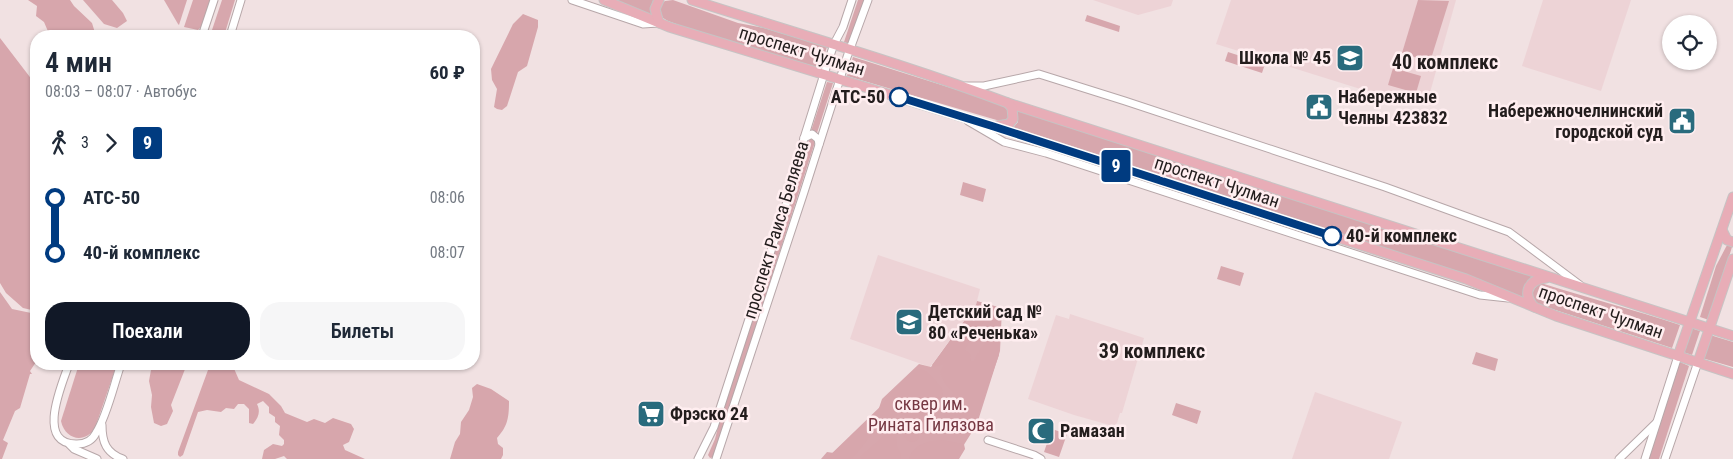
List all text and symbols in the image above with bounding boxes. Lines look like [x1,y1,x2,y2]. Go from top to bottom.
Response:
map controls [1662,15,1717,70]
button: locate [1662,15,1717,70]
street label: проспект Чулман [737,21,867,80]
school or university icon: Школа № 45 [1335,43,1365,73]
text: 4 мин [45,46,112,79]
place label: Школа № 45 [1239,47,1331,68]
district label: 40 комплекс [1392,50,1498,74]
text: 60 ₽ [430,61,465,84]
text: 08:03 – 08:07 · Автобус [45,82,197,101]
place label: АТС-50 [831,86,885,107]
place label: Набережные Челны 423832 [1338,86,1448,128]
marker: АТС-50 [889,87,909,107]
public building icon: Набережные Челны 423832 [1304,92,1334,122]
place label: Набережночелнинский городской суд [1488,100,1663,142]
public building icon: Набережночелнинский городской суд [1667,106,1697,136]
icon: walk [45,129,73,157]
icon: forward [97,129,125,157]
text: 9 [143,132,152,153]
text: 3 [81,133,89,152]
street label: проспект Раиса Беляева [739,139,813,321]
line badge: 9 [1100,150,1132,182]
street label: проспект Чулман [1152,151,1282,212]
text: 9 [1111,155,1121,176]
text: АТС-50 [83,186,140,209]
text: 08:06 [430,188,465,207]
place label: 40-й комплекс [1346,225,1457,246]
marker: 40-й комплекс [1322,226,1342,246]
text: 40-й комплекс [83,241,200,264]
text: 08:07 [430,243,465,262]
street label: проспект Чулман [1536,280,1666,343]
place label: Детский сад № 80 «Реченька» [928,301,1042,343]
button: Поехали [45,302,250,360]
button: Билеты [260,302,465,360]
school or university icon: Детский сад № 80 «Реченька» [894,307,924,337]
district label: 39 комплекс [1099,339,1205,363]
park label: сквер им. Рината Гилязова [868,393,994,435]
supermarket icon: Фрэско 24 [636,399,666,429]
place label: Фрэско 24 [670,403,748,424]
mosque icon: Рамазан [1026,416,1056,446]
place label: Рамазан [1060,420,1125,441]

